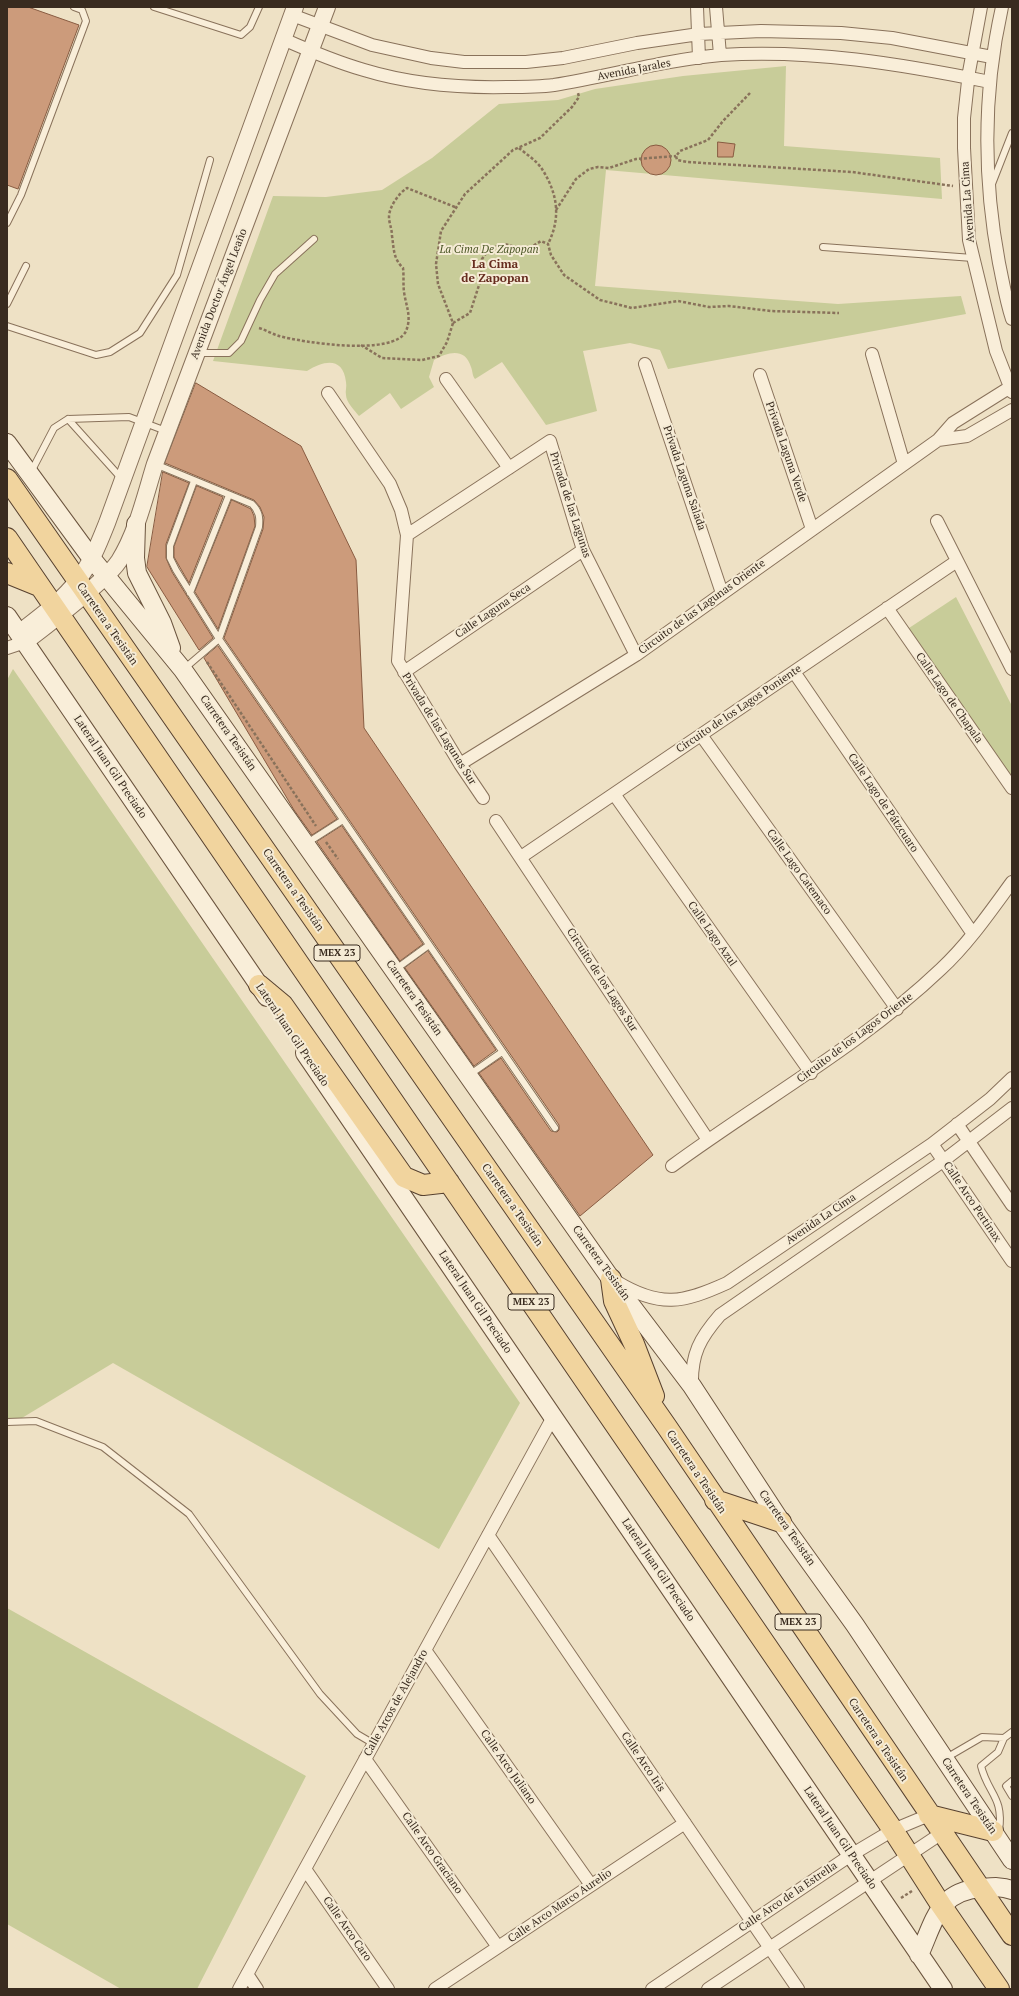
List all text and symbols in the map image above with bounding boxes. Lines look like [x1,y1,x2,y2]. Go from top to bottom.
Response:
street label: Avenida Jarales [596,56,672,84]
street label: Avenida La Cima [959,161,977,243]
street label: Avenida Doctor Ángel Leaño [188,227,250,361]
park label: La Cima De Zapopan [439,243,539,257]
district label: La Cima de Zapopan [461,258,529,286]
street label: Privada Laguna Verde [763,400,809,504]
street label: Privada Laguna Salada [660,424,708,532]
street label: Privada de las Lagunas [547,450,593,560]
street label: Circuito de las Lagunas Oriente [636,557,768,657]
street label: Carretera a Tesistán [74,580,140,668]
street label: Calle Laguna Seca [453,581,533,641]
street label: Calle Lago de Chapala [913,650,985,746]
street label: Circuito de los Lagos Poniente [674,662,804,756]
street label: Privada de las Lagunas Sur [399,670,479,788]
street label: Carretera Tesistán [197,693,259,773]
street label: Lateral Juan Gil Preciado [71,713,149,821]
street label: Calle Lago de Pátzcuaro [845,751,921,855]
street label: Calle Lago Catemaco [764,827,834,917]
street label: Carretera a Tesistán [260,846,326,934]
street label: Calle Lago Azul [685,899,739,969]
street label: Circuito de los Lagos Sur [564,926,640,1034]
road number: MEX 23 [314,945,360,961]
street label: Carretera Tesistán [383,958,445,1038]
street label: Lateral Juan Gil Preciado [253,981,331,1089]
street label: Circuito de los Lagos Oriente [794,990,916,1086]
street label: Calle Arco Pertinax [940,1159,1004,1245]
street label: Carretera a Tesistán [479,1161,545,1249]
street label: Avenida La Cima [784,1191,858,1247]
street label: Carretera Tesistán [569,1223,633,1303]
street label: Lateral Juan Gil Preciado [436,1248,514,1356]
road number: MEX 23 [508,1294,554,1310]
street label: Carretera a Tesistán [663,1428,729,1516]
street label: Carretera Tesistán [756,1488,818,1568]
street label: Lateral Juan Gil Preciado [619,1516,697,1624]
road number: MEX 23 [775,1614,821,1630]
street label: Calle Arcos de Alejandro [361,1647,431,1759]
street label: Carretera a Tesistán [845,1696,911,1784]
street label: Calle Arco Juliano [477,1727,539,1807]
street label: Calle Arco Iris [618,1730,668,1794]
street label: Carretera Tesistán [939,1755,999,1837]
street label: Lateral Juan Gil Preciado [801,1784,879,1892]
street label: Calle Arco Graciano [399,1810,465,1896]
street label: Calle Arco de la Estrella [736,1859,840,1935]
street label: Calle Arco Marco Aurelio [506,1866,614,1946]
street label: Calle Arco Caro [320,1894,374,1964]

